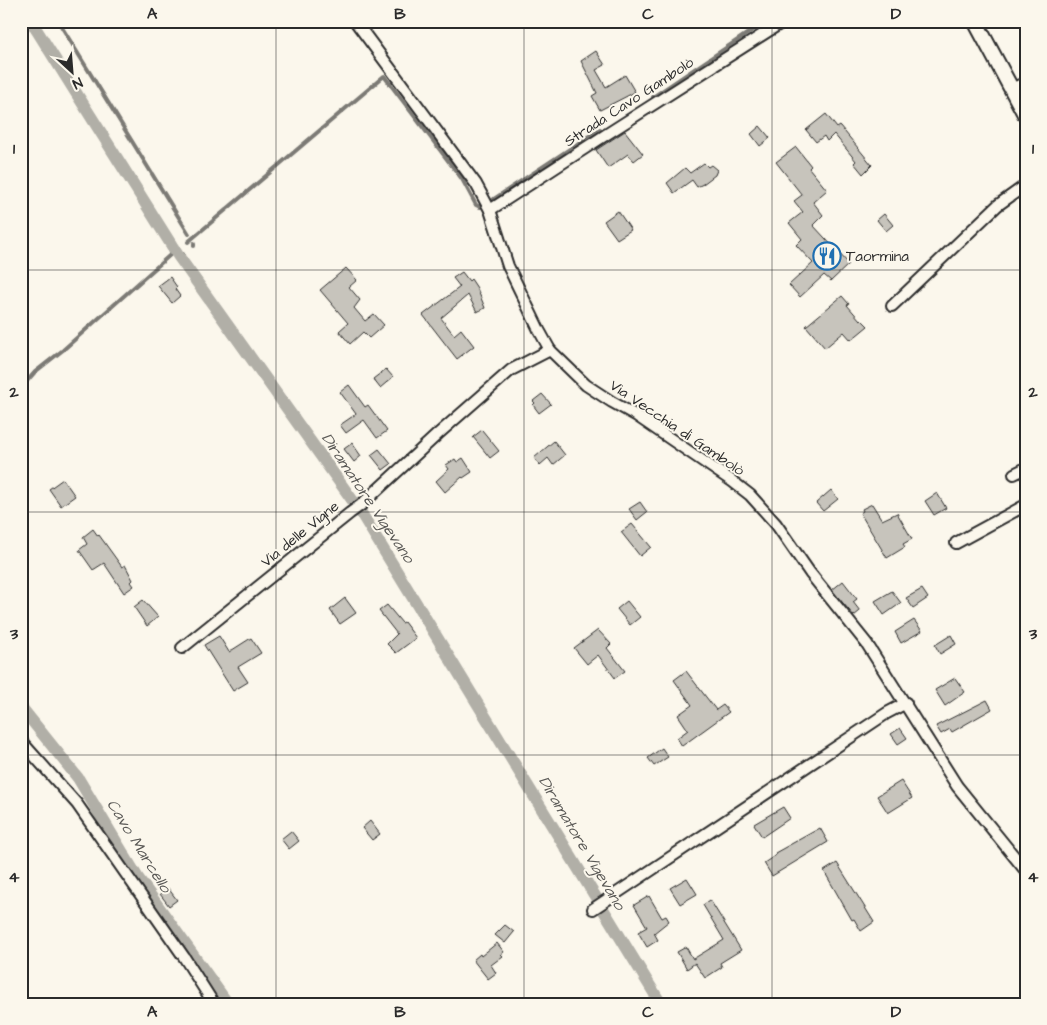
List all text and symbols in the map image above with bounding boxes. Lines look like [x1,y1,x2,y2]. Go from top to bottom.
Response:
text: A [147,3,158,25]
text: B [394,3,406,25]
text: C [642,3,654,25]
text: D [891,3,902,25]
north arrow [48,48,98,98]
street label: Strada Cavo Gambolò [560,52,698,152]
text: N [69,72,86,94]
text: 1 [13,138,16,160]
text: 1 [1032,138,1035,160]
restaurant icon: Taormina [812,241,842,271]
place label: Taormina [846,246,909,267]
street label: Via Vecchia di Gambolò [605,375,749,481]
text: 2 [8,381,19,403]
text: 2 [1027,381,1038,403]
water label: Diramatore Vigevano [315,429,420,569]
street label: Via delle Vigne [256,496,344,573]
text: 3 [9,623,19,645]
text: 3 [1028,623,1038,645]
water label: Diramatore Vigevano [532,772,631,915]
water label: Cavo Marcello [102,795,177,898]
text: 4 [9,866,20,888]
text: 4 [1028,866,1039,888]
text: A [147,1001,158,1023]
text: B [394,1001,406,1023]
text: C [642,1001,654,1023]
text: D [891,1001,902,1023]

